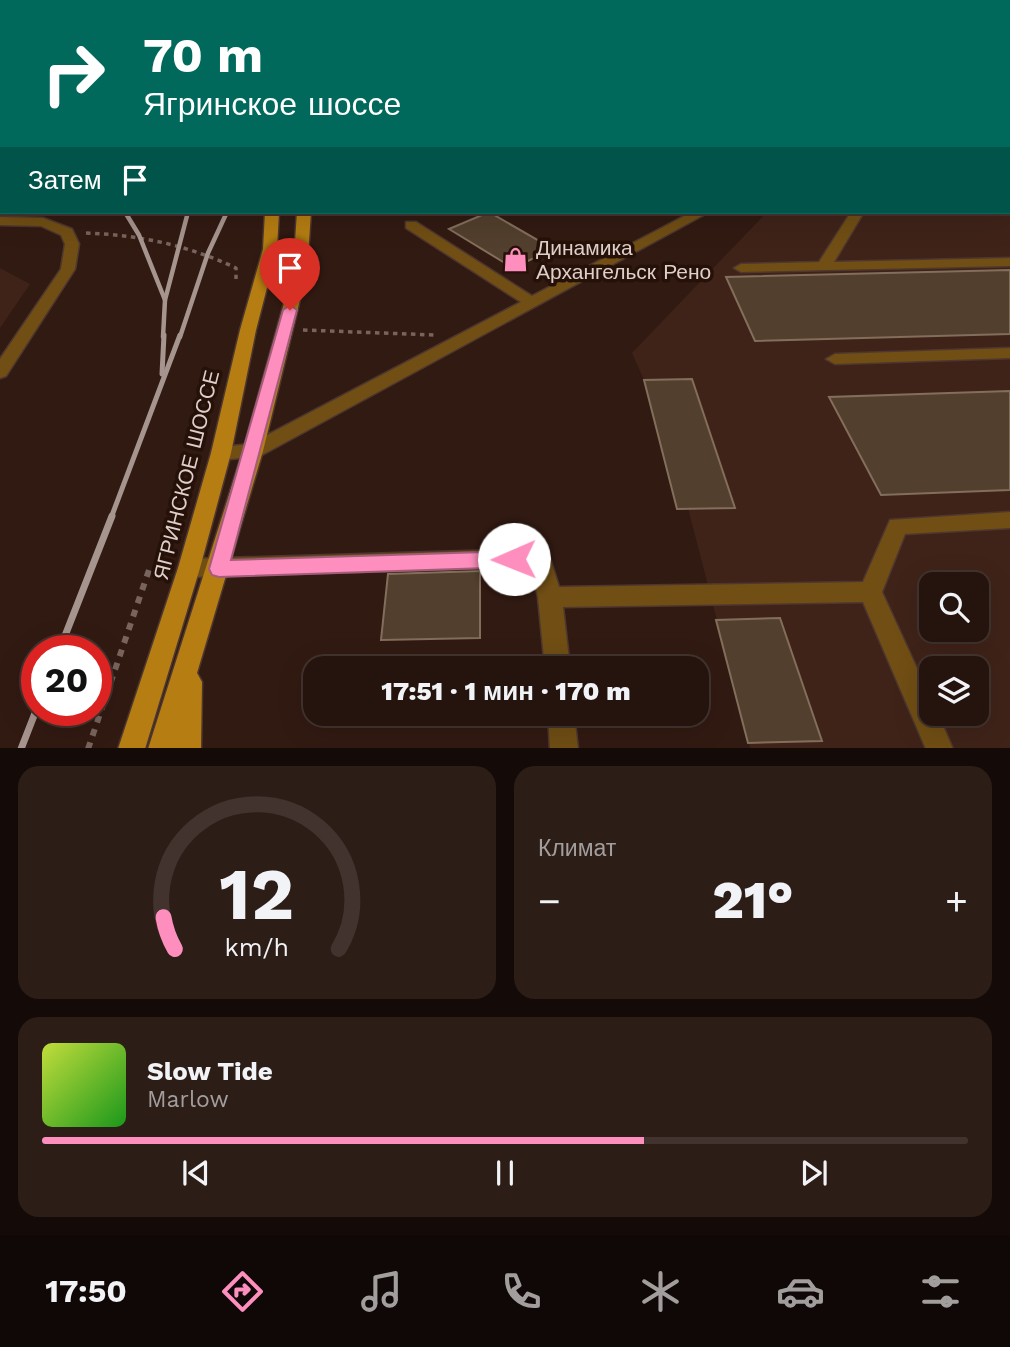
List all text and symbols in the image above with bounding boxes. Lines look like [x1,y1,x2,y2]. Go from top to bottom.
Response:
text: 70 m [143,26,263,84]
icon: right [28,28,119,119]
text: Ягринское шоссе [143,85,401,123]
icon: arrive [116,161,154,199]
text: Затем [28,165,102,195]
place label: Динамика Архангельск Рено [536,235,711,284]
pin [260,238,320,310]
shop icon: Динамика Архангельск Рено [502,245,530,273]
icon: arrive [271,249,309,287]
street label: ЯГРИНСКОЕ ШОССЕ [148,367,224,583]
position arrow [477,522,551,596]
map controls [919,572,989,726]
button: search [919,572,989,642]
speed limit sign: 20 [21,635,112,726]
button: layers [919,656,989,726]
text: 17:51 · 1 мин · 170 m [381,676,631,706]
text: Климат [538,835,616,862]
text: 12 [220,851,294,937]
text: 21° [713,870,793,931]
text: − [538,879,561,923]
text: + [945,879,968,923]
text: km/h [225,932,289,961]
text: Slow Tide [147,1056,273,1086]
text: Marlow [147,1086,229,1113]
icon: previous [177,1154,215,1192]
icon: pause [486,1154,524,1192]
icon: next [795,1154,833,1192]
icon: directions [218,1267,267,1316]
icon: music [357,1267,406,1316]
icon: phone [497,1267,546,1316]
icon: climate [636,1267,685,1316]
icon: car [776,1267,825,1316]
icon: filters [916,1267,965,1316]
text: 17:50 [45,1272,127,1310]

